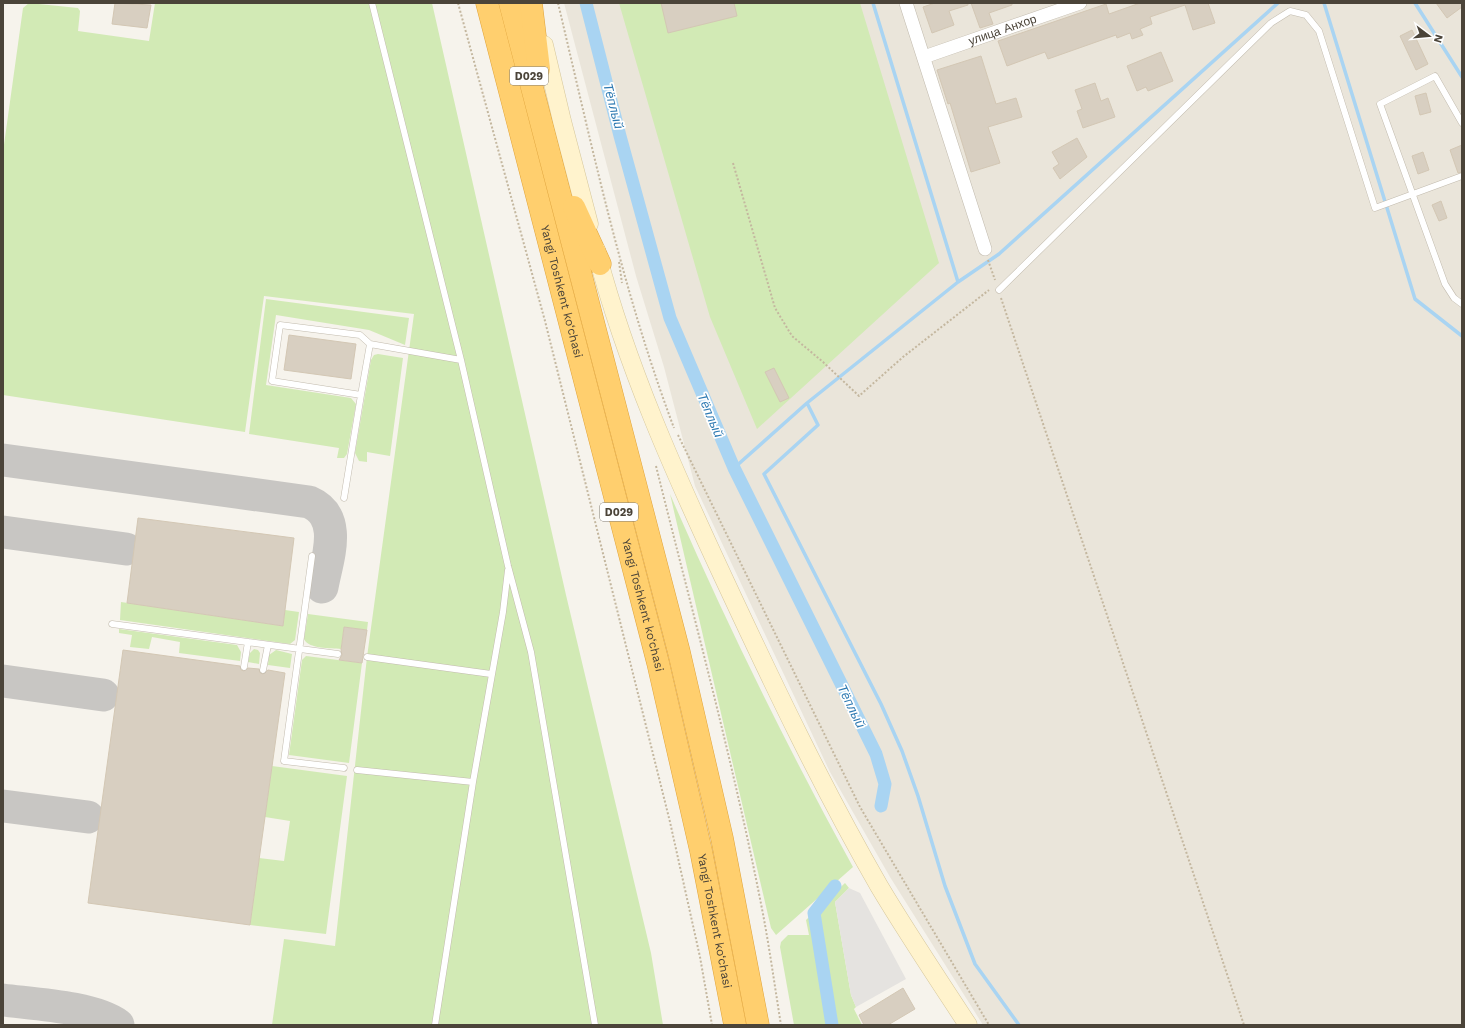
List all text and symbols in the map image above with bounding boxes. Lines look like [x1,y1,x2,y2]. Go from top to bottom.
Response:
street label: улица Анхор [967,12,1039,48]
north arrow [1409,16,1449,56]
text: N [1431,33,1446,44]
road number: D029 [510,67,548,85]
water label: Тёплый [600,82,627,131]
street label: Yangi Toshkent ko‘chasi [538,223,586,359]
water label: Тёплый [695,391,727,440]
road number: D029 [600,503,638,521]
street label: Yangi Toshkent ko‘chasi [619,537,667,673]
water label: Тёплый [835,682,868,730]
street label: Yangi Toshkent ko‘chasi [695,853,735,990]

